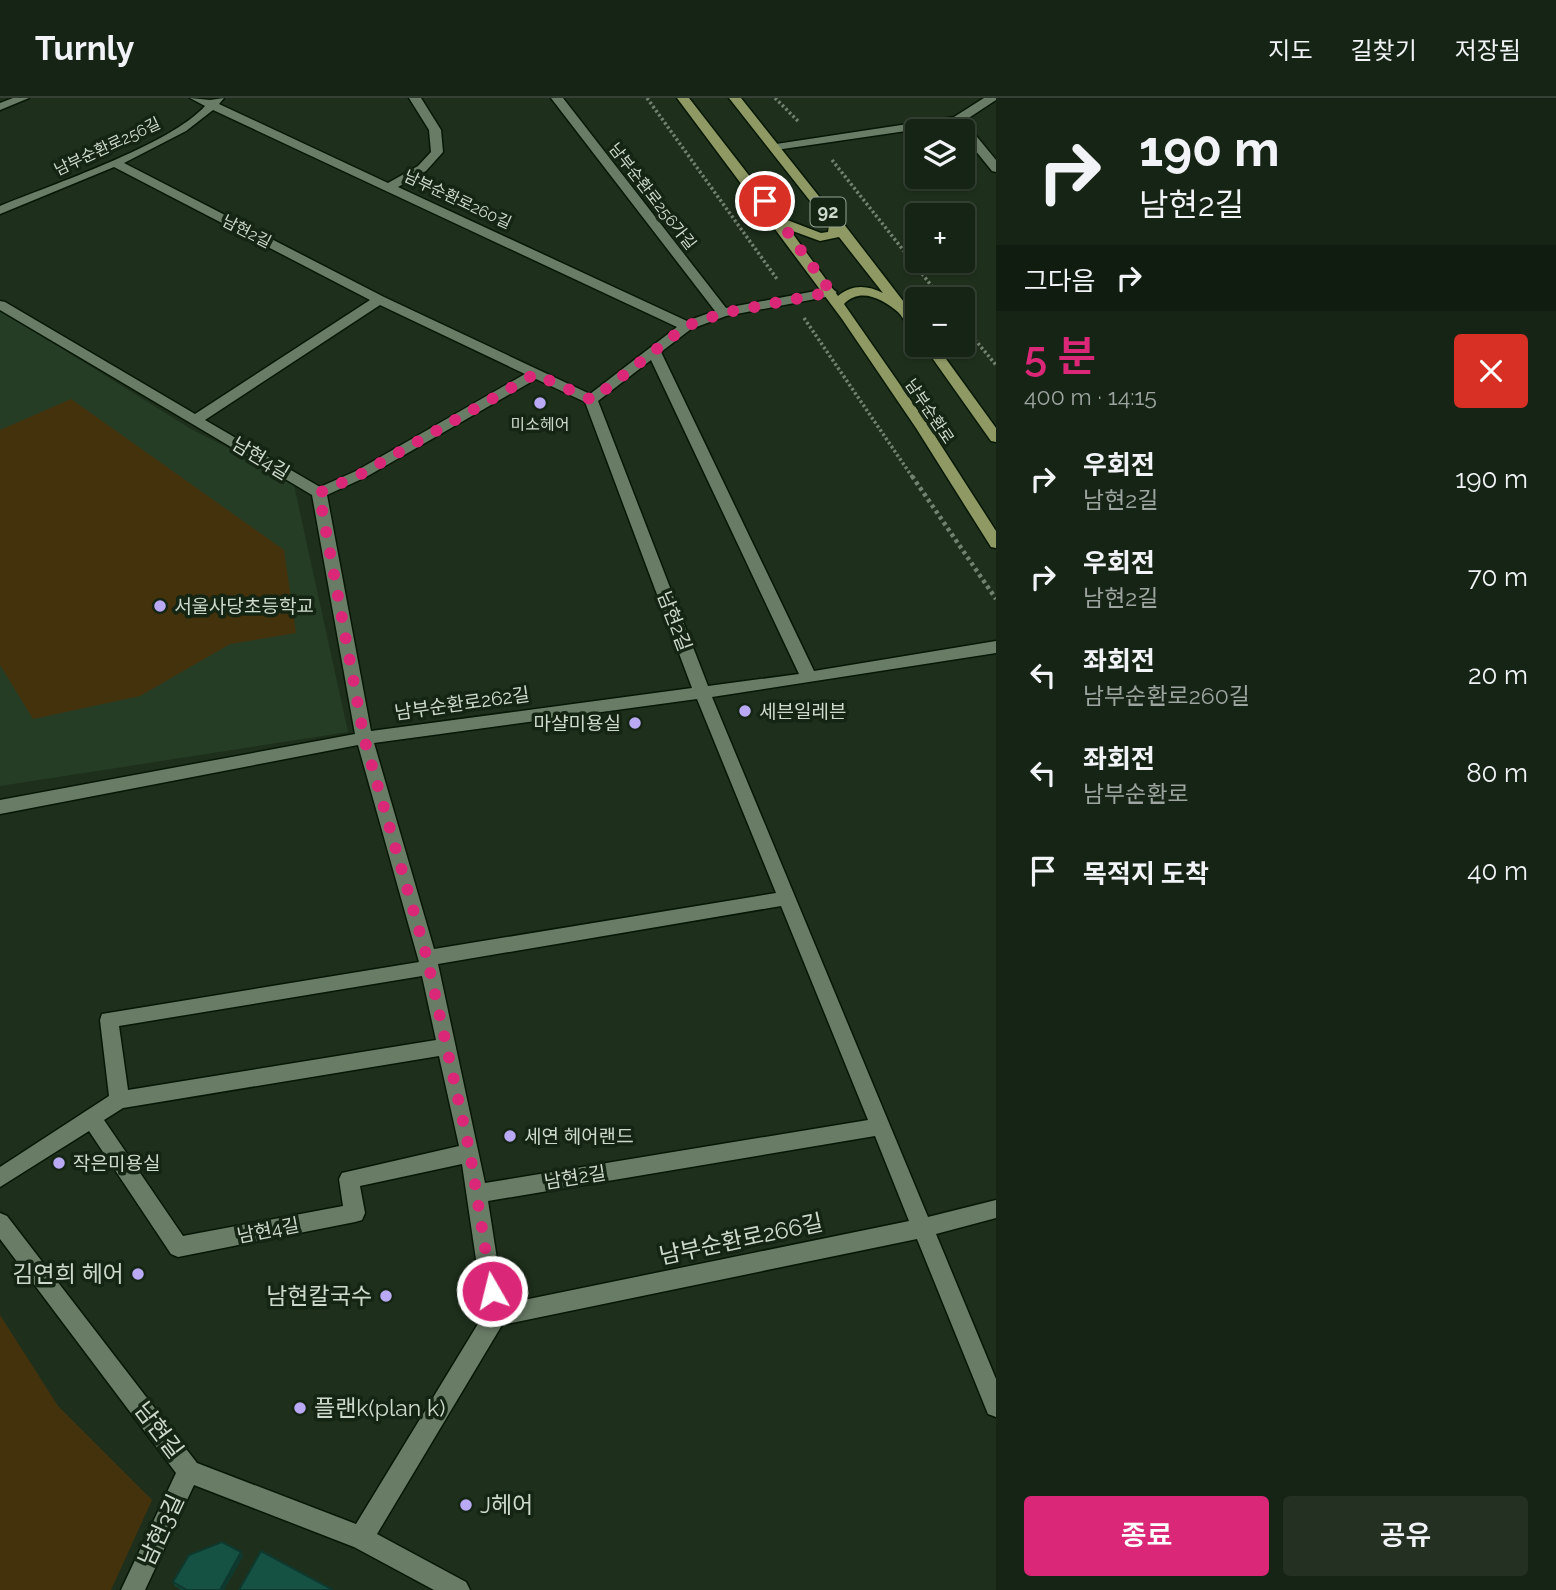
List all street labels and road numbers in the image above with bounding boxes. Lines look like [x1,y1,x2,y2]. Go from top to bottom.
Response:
street label: 남부순환로256길 [51,114,163,179]
street label: 남부순환로256가길 [605,139,700,253]
street label: 남부순환로260길 [401,166,514,233]
road number: 92 [810,198,846,226]
street label: 남현2길 [219,211,274,252]
street label: 남부순환로 [901,375,958,447]
street label: 남현4길 [228,432,294,484]
street label: 남현2길 [654,588,696,654]
street label: 남부순환로262길 [393,683,531,723]
street label: 남현2길 [542,1161,608,1193]
street label: 남부순환로266길 [657,1208,825,1269]
street label: 남현4길 [235,1213,301,1247]
street label: 남현길 [130,1396,189,1463]
street label: 남현3길 [132,1490,189,1570]

